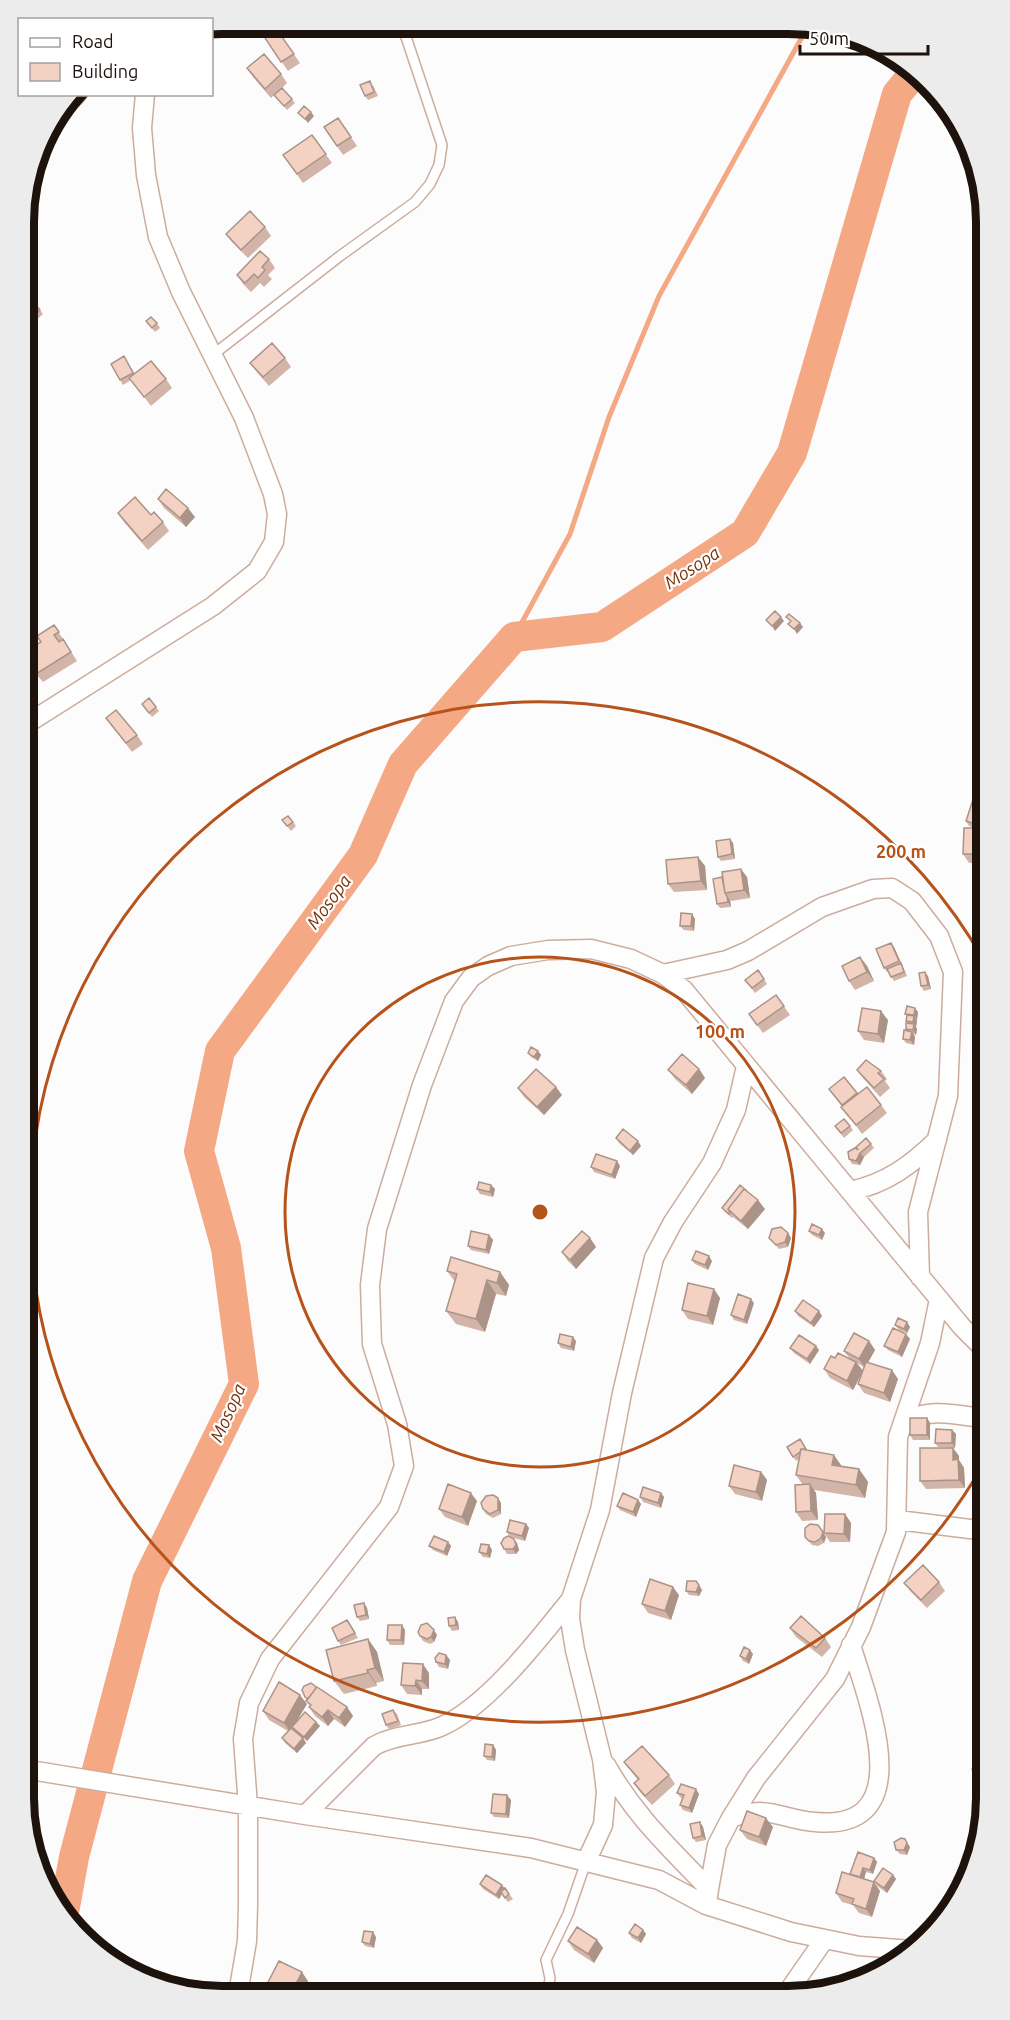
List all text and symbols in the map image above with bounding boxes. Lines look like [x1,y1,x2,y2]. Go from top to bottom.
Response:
legend [18,18,213,96]
scale bar [800,18,928,56]
text: 50 m [809,28,849,48]
text: Road [72,31,114,51]
text: Building [72,61,138,81]
water label: Mosopa [660,542,723,592]
text: 200 m [876,841,926,861]
water label: Mosopa [302,870,355,932]
text: 100 m [695,1021,745,1041]
centre of rings [530,1202,550,1222]
water label: Mosopa [205,1380,249,1445]

